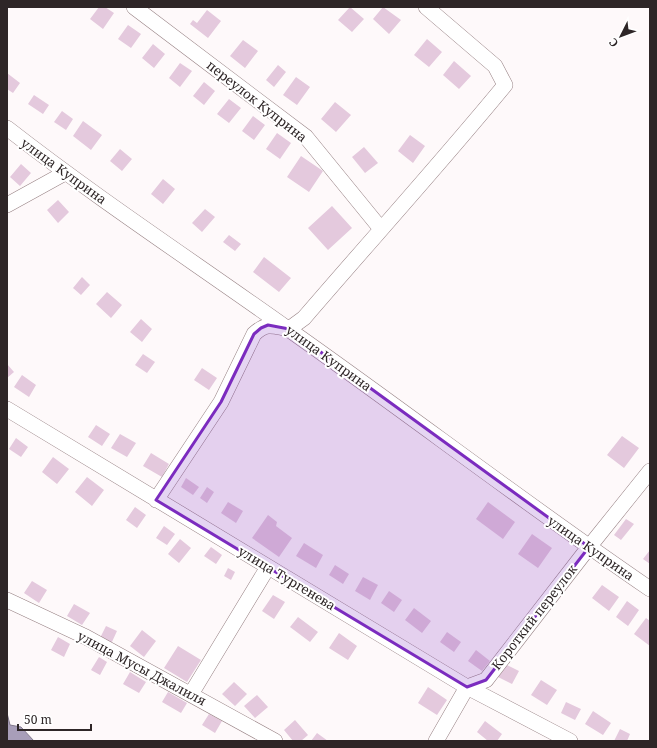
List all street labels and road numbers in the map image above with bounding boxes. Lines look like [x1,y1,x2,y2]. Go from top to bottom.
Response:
street label: переулок Куприна [203,56,311,146]
street label: улица Куприна [18,134,110,208]
street label: улица Куприна [283,321,375,395]
street label: улица Куприна [544,511,638,585]
street label: улица Тургенева [235,542,339,614]
street label: Короткий переулок [487,560,581,673]
street label: улица Мусы Джалиля [74,626,210,710]

